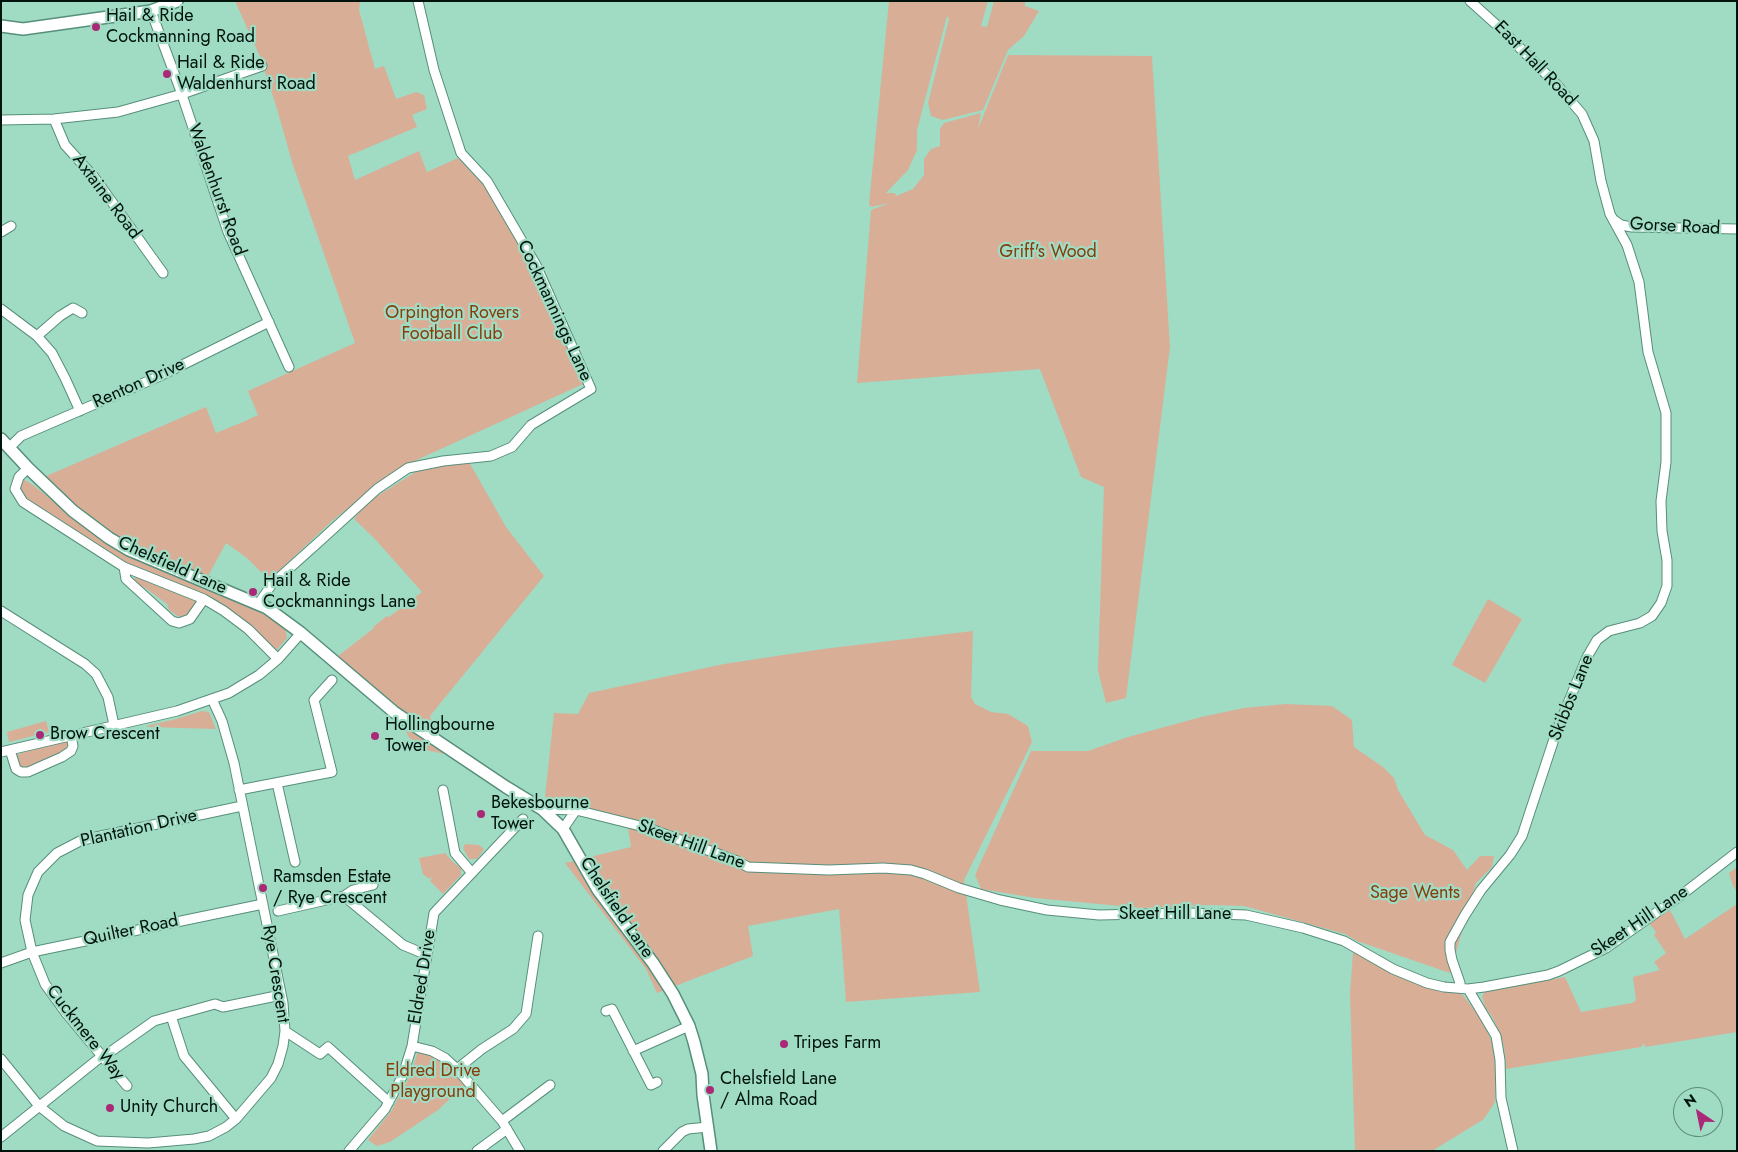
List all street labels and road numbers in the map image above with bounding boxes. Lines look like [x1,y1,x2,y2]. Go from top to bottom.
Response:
street label: East Hall Road [1489,17,1581,111]
street label: Waldenhurst Road [182,121,250,259]
street label: Axtaine Road [67,150,145,244]
street label: Gorse Road [1629,214,1721,240]
street label: Cockmannings Lane [512,237,596,385]
street label: Renton Drive [90,354,188,414]
street label: Chelsfield Lane [114,532,230,600]
street label: Skibbs Lane [1545,652,1599,744]
street label: Plantation Drive [79,805,199,853]
street label: Skeet Hill Lane [634,816,748,874]
street label: Chelsfield Lane [574,854,658,962]
street label: Skeet Hill Lane [1587,882,1693,962]
street label: Skeet Hill Lane [1119,904,1231,926]
street label: Quilter Road [82,910,180,952]
street label: Rye Crescent [257,924,293,1024]
street label: Eldred Drive [405,928,441,1026]
street label: Cuckmere Way [41,981,129,1085]

